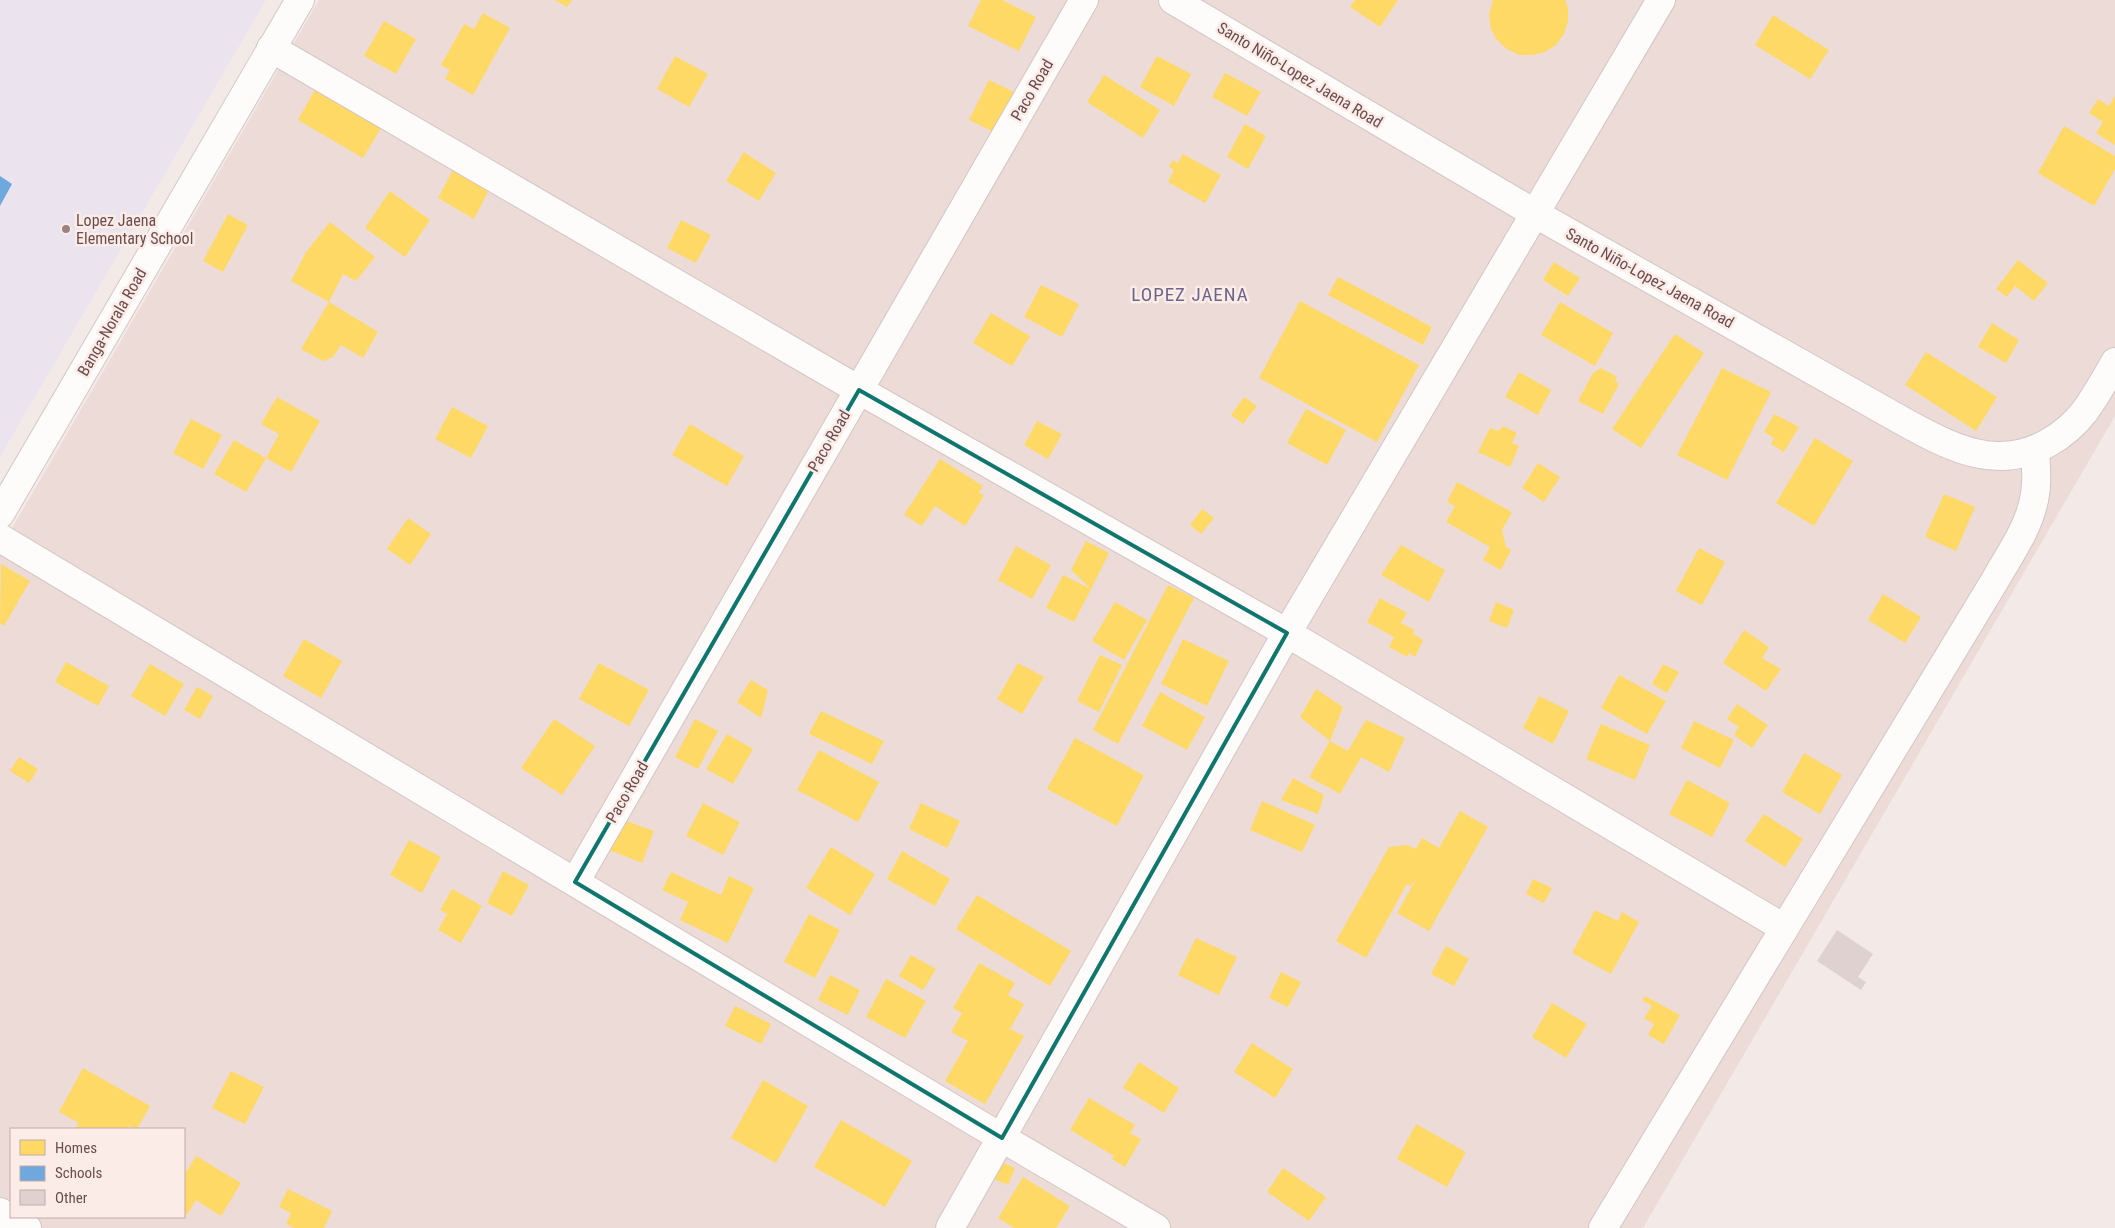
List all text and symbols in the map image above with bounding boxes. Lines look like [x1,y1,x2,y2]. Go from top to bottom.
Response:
street label: Santo Niño-Lopez Jaena Road [1214,18,1386,132]
street label: Paco Road [1007,56,1057,124]
place label: Lopez Jaena Elementary School [76,211,193,248]
marker: Lopez Jaena Elementary School [60,223,72,235]
street label: Santo Niño-Lopez Jaena Road [1563,224,1737,332]
street label: Banga-Norala Road [74,265,150,379]
district label: LOPEZ JAENA [1131,283,1249,306]
street label: Paco Road [804,407,854,475]
street label: Paco Road [602,758,652,826]
legend [10,1128,185,1218]
text: Homes [55,1139,97,1157]
text: Schools [55,1164,102,1182]
text: Other [55,1189,88,1207]

